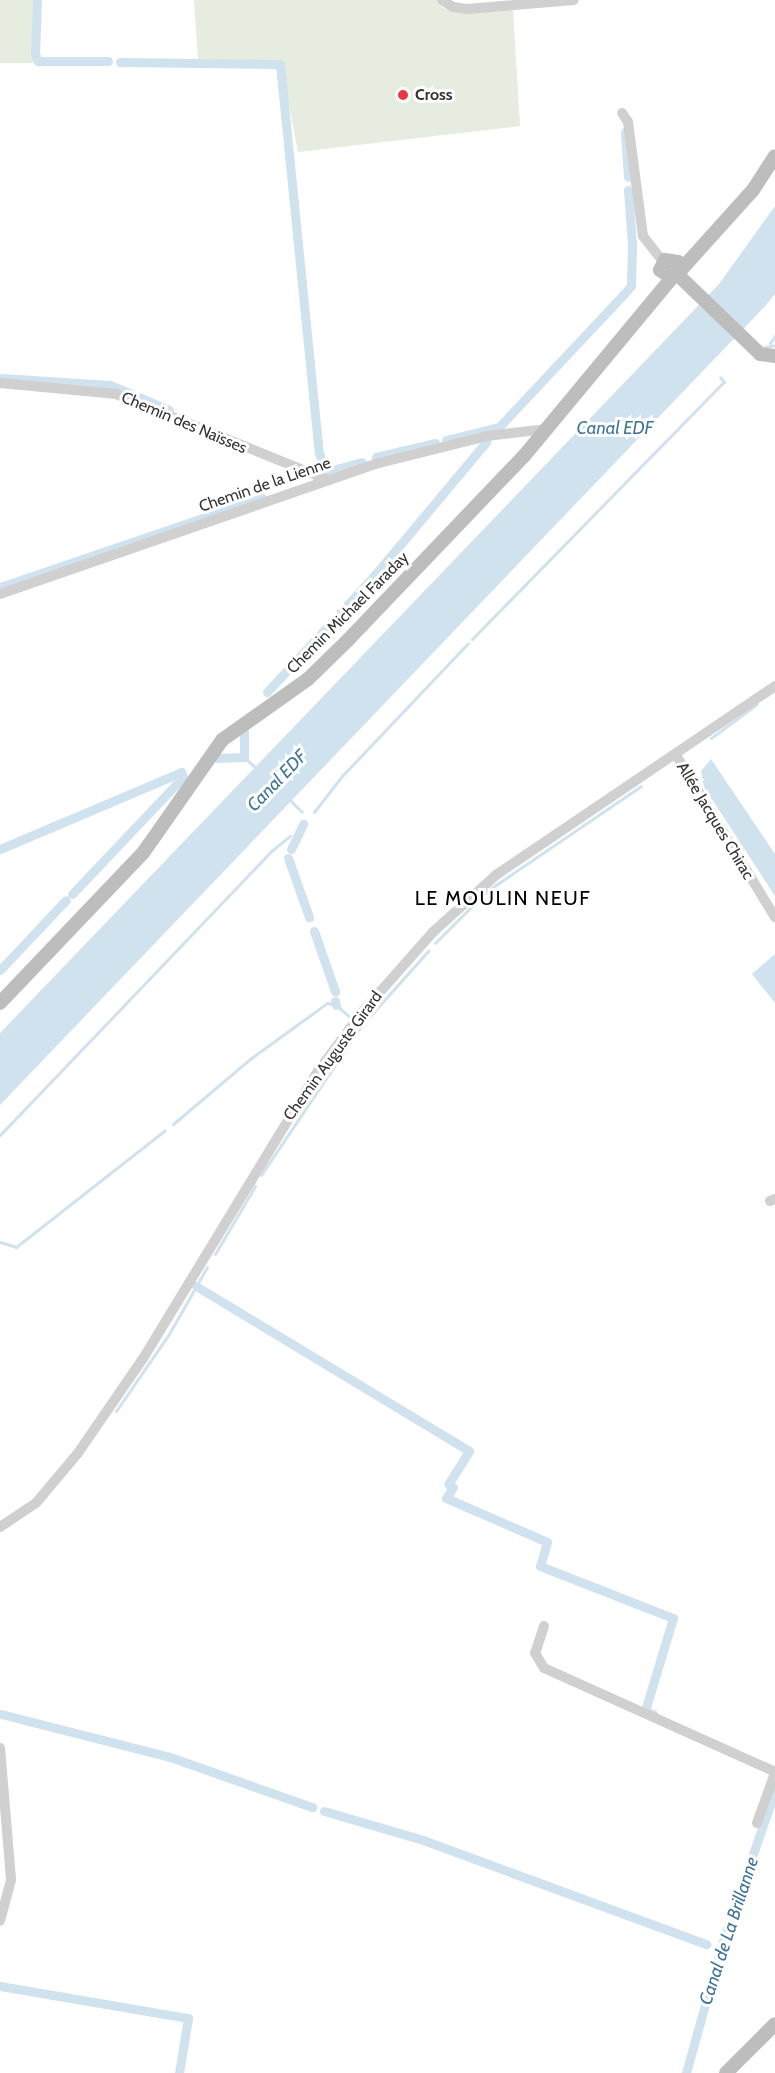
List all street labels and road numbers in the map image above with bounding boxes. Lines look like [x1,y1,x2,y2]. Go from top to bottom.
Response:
street label: Chemin des Naïsses [118,388,250,458]
street label: Chemin de la Lienne [197,453,333,517]
street label: Chemin Michael Faraday [283,548,413,678]
street label: Allée Jacques Chirac [672,759,758,883]
street label: Chemin Auguste Girard [280,988,386,1124]

